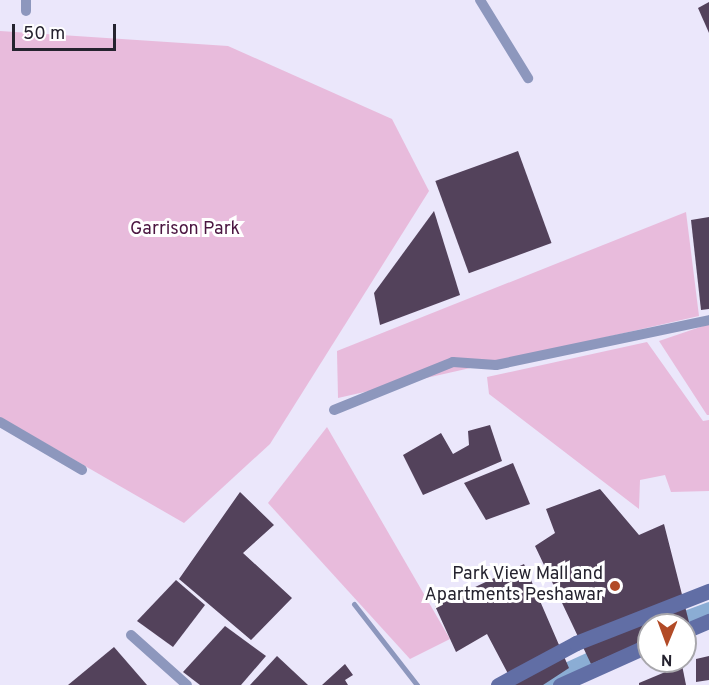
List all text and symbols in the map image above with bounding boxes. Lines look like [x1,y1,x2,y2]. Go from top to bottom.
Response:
scale bar [15,12,118,50]
text: 50 m [23,23,65,46]
park label: Garrison Park [130,219,240,241]
place label: Park View Mall and Apartments Peshawar [424,565,603,608]
marker: Park View Mall and Apartments Peshawar [608,579,622,593]
north arrow [637,613,697,673]
text: N [661,649,673,669]

